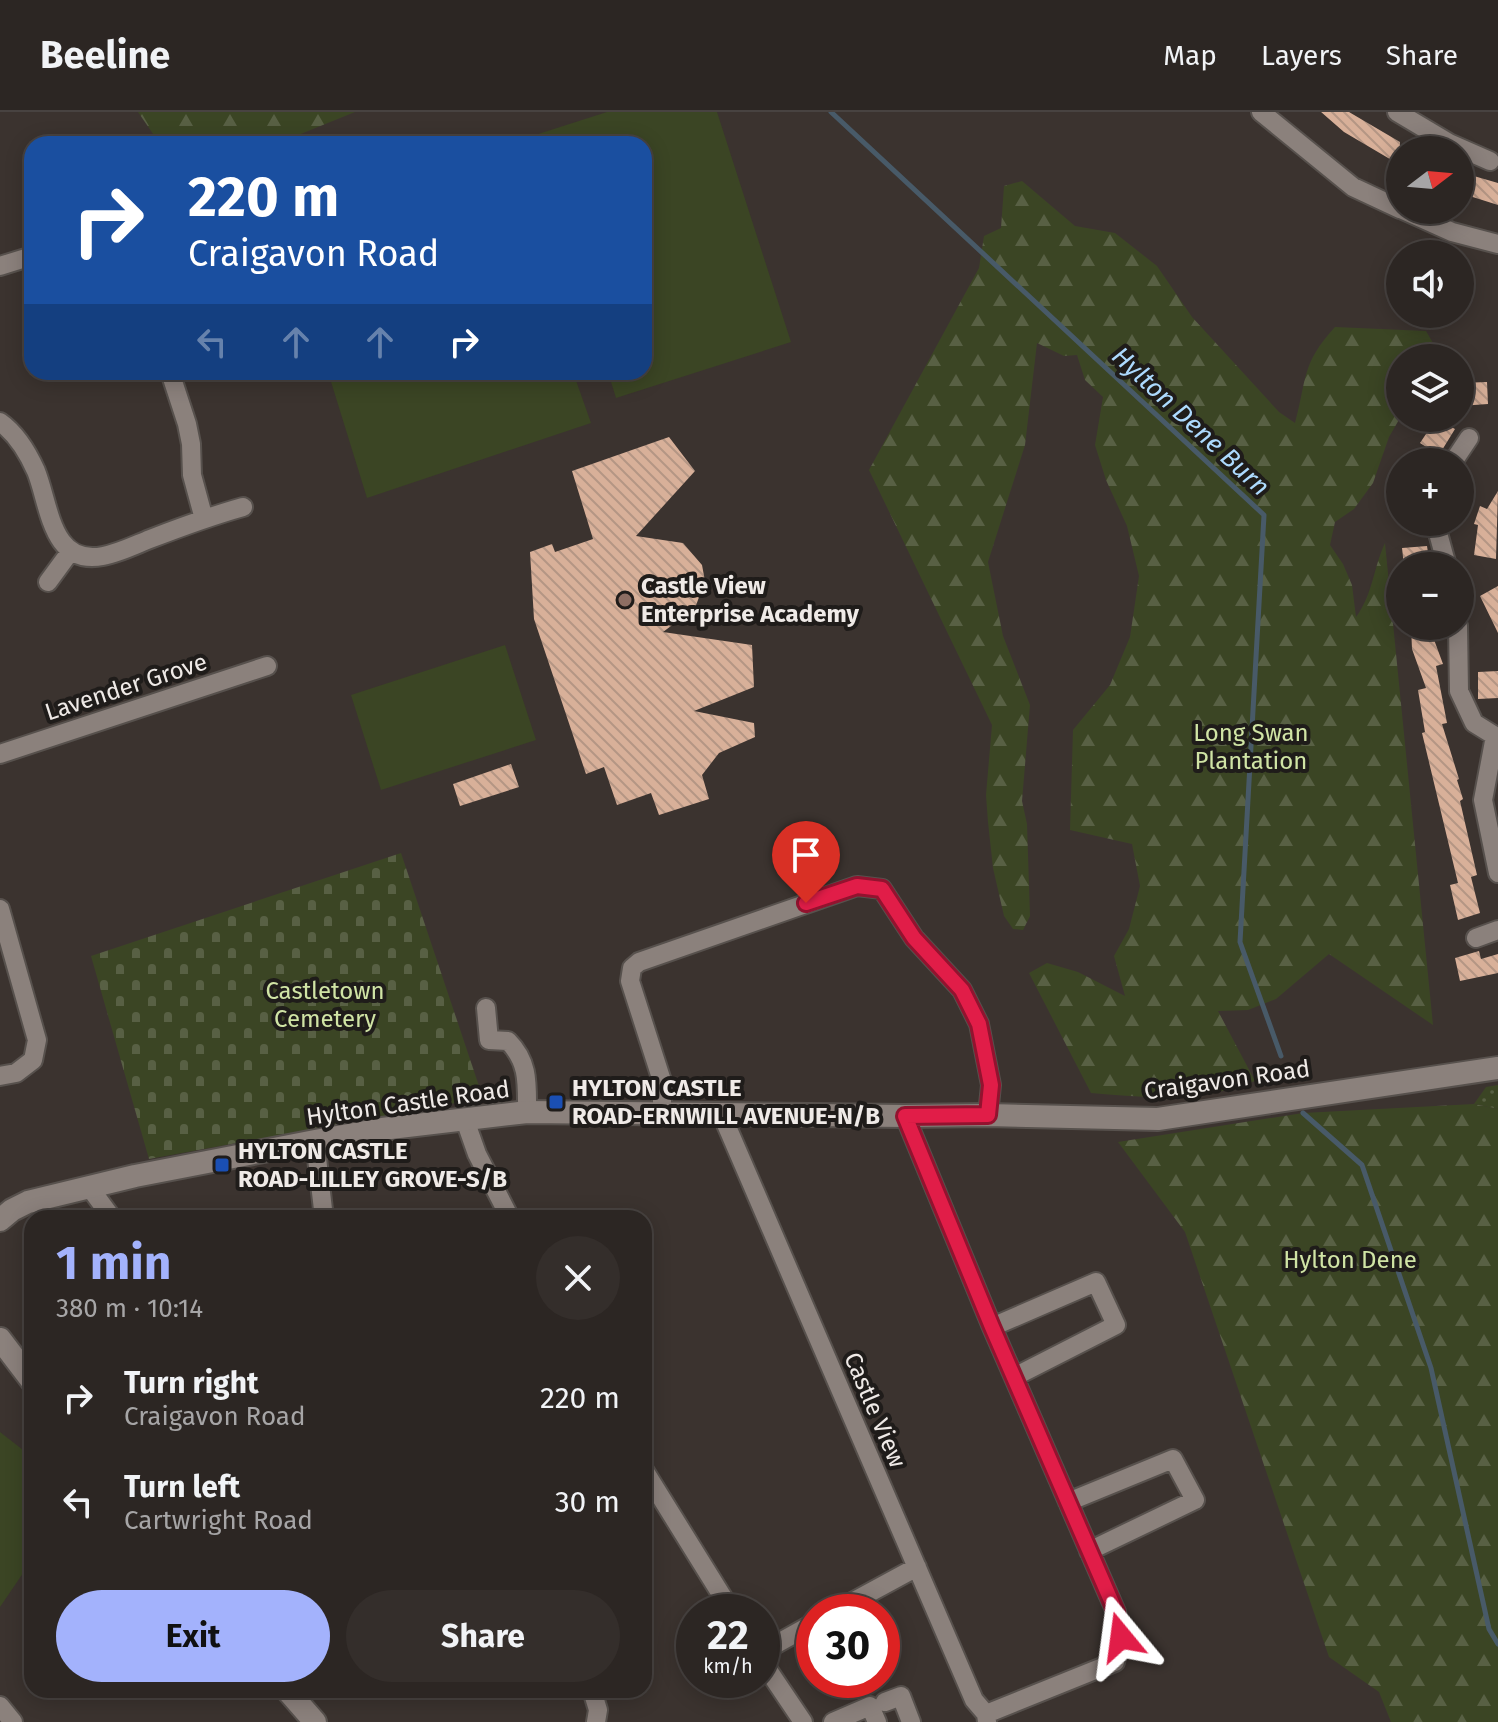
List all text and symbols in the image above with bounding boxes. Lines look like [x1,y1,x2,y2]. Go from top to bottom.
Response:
text: Beeline [40,32,170,78]
text: Map [1163,39,1217,72]
text: Layers [1261,39,1342,72]
text: Share [1386,39,1458,72]
north arrow [1386,136,1474,224]
map controls [1386,136,1474,640]
text: 220 m [188,164,339,231]
icon: right [56,168,160,272]
text: Craigavon Road [188,232,439,276]
button: sound [1386,240,1474,328]
icon: left [190,320,234,364]
icon: ahead [274,320,318,364]
icon: ahead [358,320,402,364]
icon: right [442,320,486,364]
water label: Hylton Dene Burn [1105,340,1276,502]
button: layers [1386,344,1474,432]
button: + [1386,448,1474,536]
button: − [1386,552,1474,640]
place label: Castle View Enterprise Academy [641,572,860,628]
marker: Castle View Enterprise Academy [616,591,634,609]
street label: Lavender Grove [41,648,211,726]
park label: Long Swan Plantation [1193,719,1309,775]
pin [772,821,840,903]
icon: arrive [784,833,828,877]
park label: Castletown Cemetery [265,977,385,1033]
street label: Craigavon Road [1142,1054,1312,1106]
place label: HYLTON CASTLE ROAD-ERNWILL AVENUE-N/B [572,1074,880,1130]
street label: Hylton Castle Road [304,1075,512,1131]
marker: HYLTON CASTLE ROAD-ERNWILL AVENUE-N/B [547,1093,565,1111]
place label: HYLTON CASTLE ROAD-LILLEY GROVE-S/B [238,1137,507,1193]
marker: HYLTON CASTLE ROAD-LILLEY GROVE-S/B [213,1156,231,1174]
text: 1 min [56,1234,171,1292]
button: close [536,1236,620,1320]
park label: Hylton Dene [1283,1246,1417,1274]
text: 380 m · 10:14 [56,1293,203,1324]
street label: Castle View [838,1348,912,1472]
text: Turn right [124,1365,259,1401]
icon: right [56,1376,100,1420]
text: 220 m [540,1380,620,1416]
text: Craigavon Road [124,1401,306,1432]
text: Turn left [124,1469,240,1505]
icon: left [56,1480,100,1524]
text: 30 m [555,1484,620,1520]
text: Cartwright Road [124,1505,313,1536]
button: Exit [56,1590,330,1682]
button: Share [346,1590,620,1682]
speed limit sign: 30 [796,1594,900,1698]
position arrow [1079,1595,1163,1679]
text: 22 [707,1612,749,1660]
text: km/h [703,1654,753,1678]

